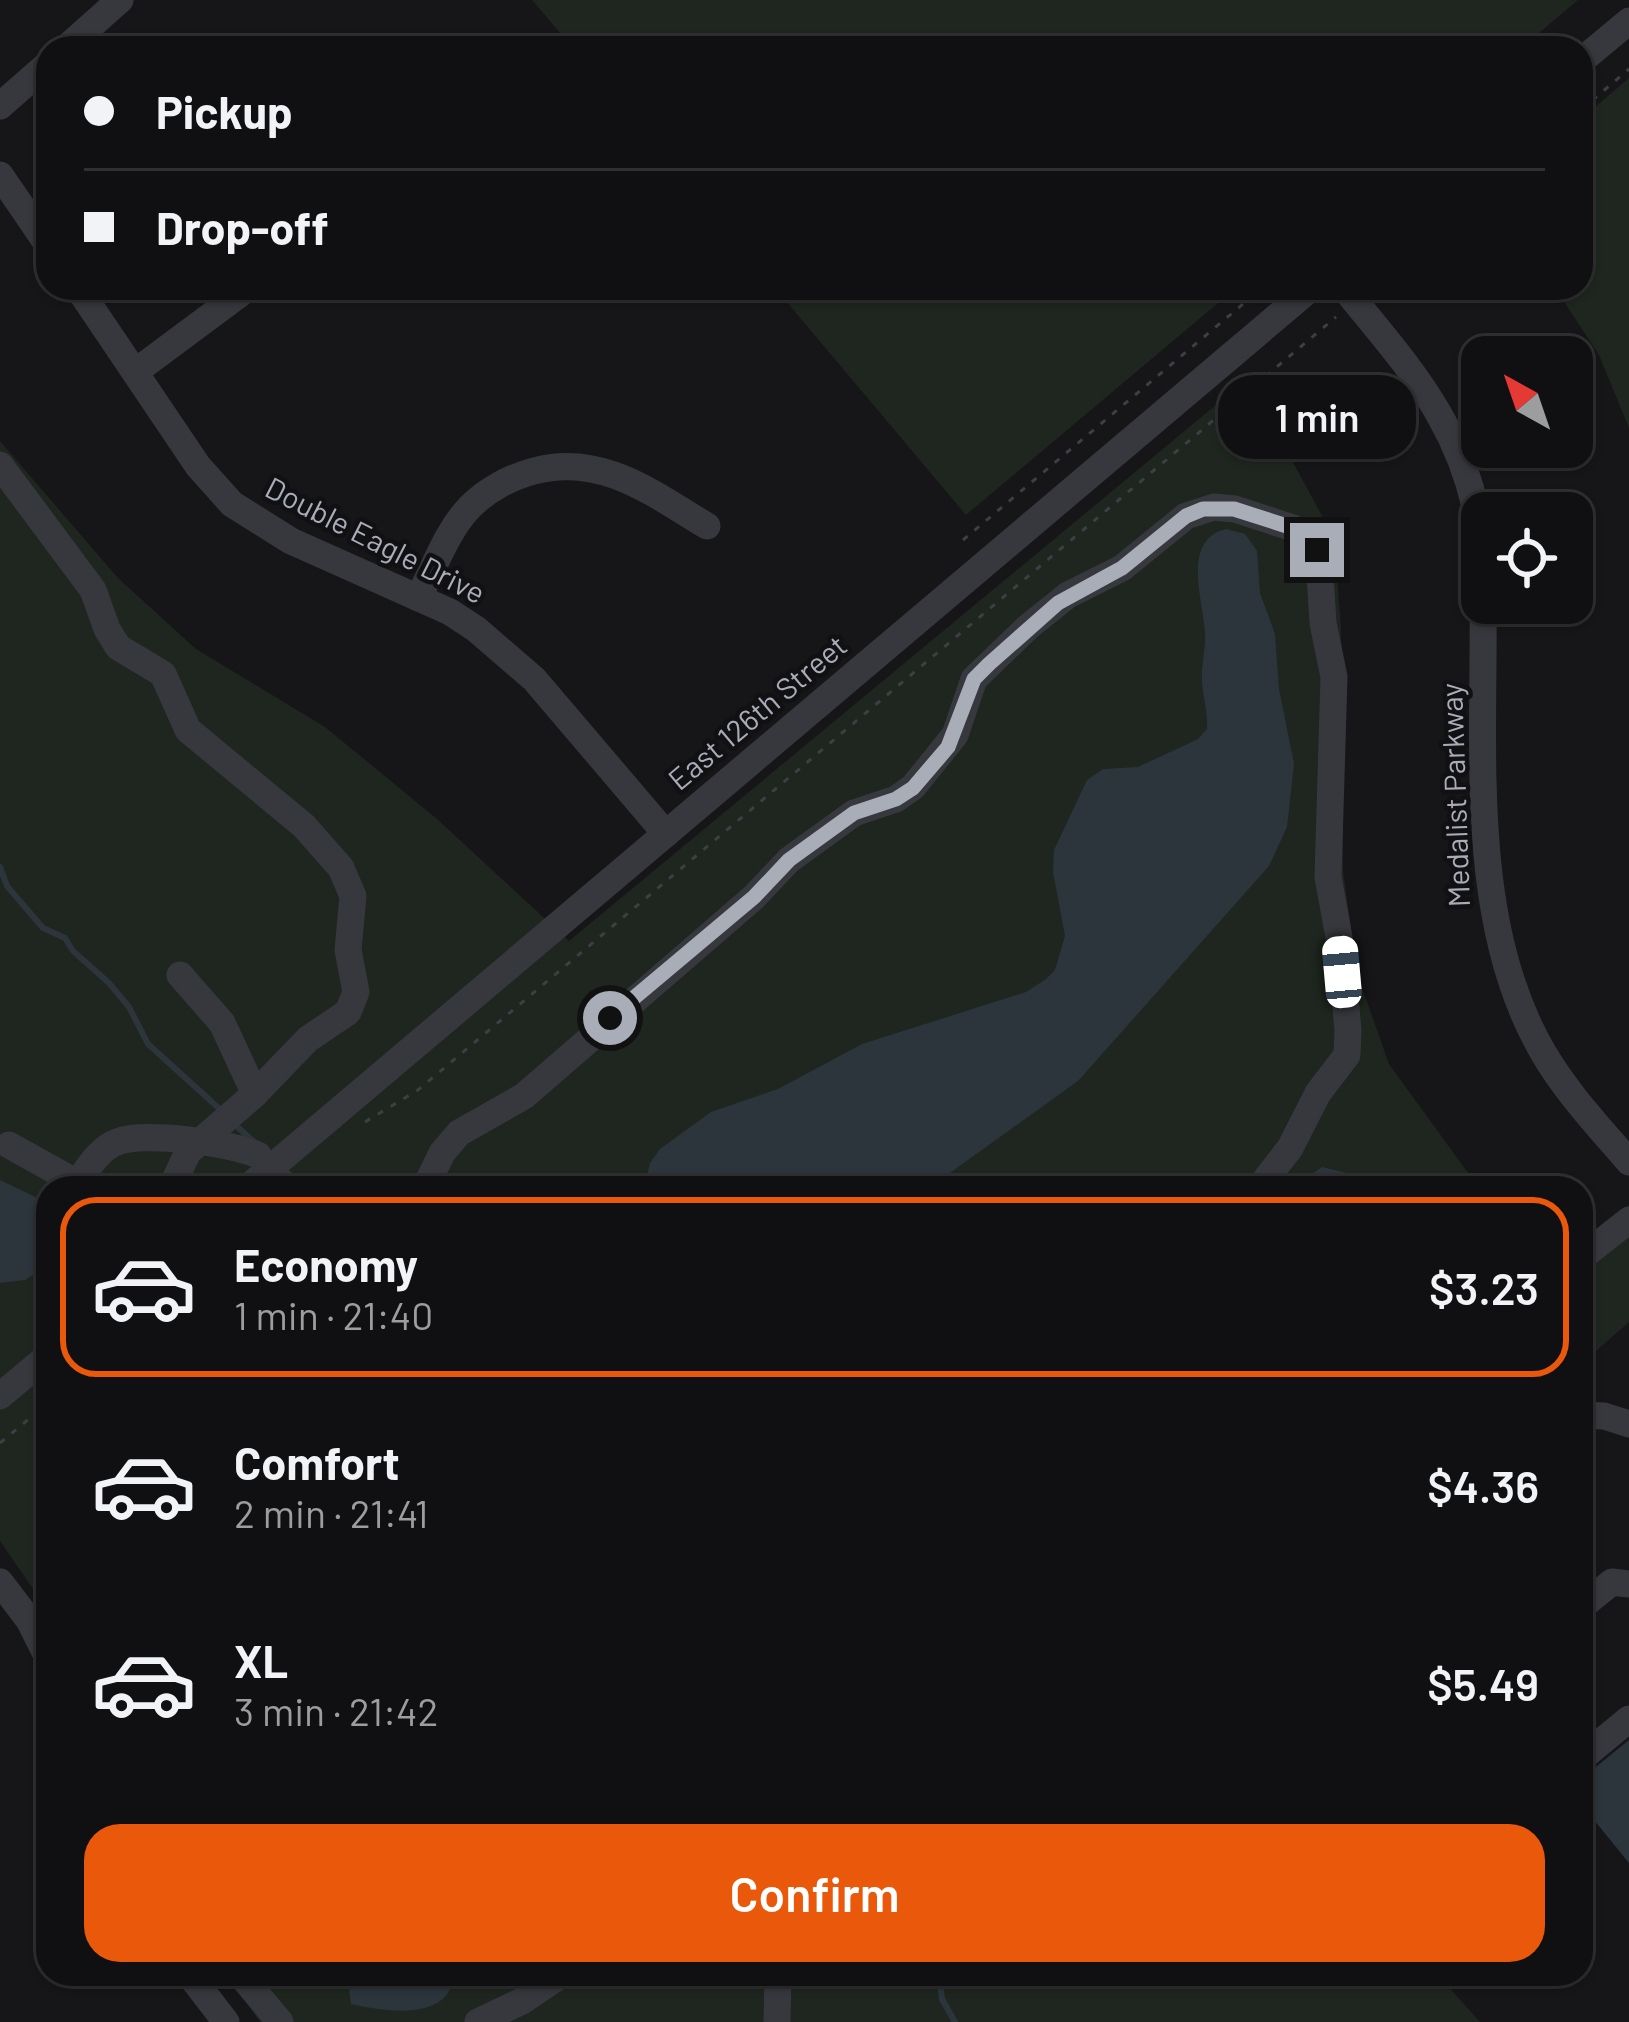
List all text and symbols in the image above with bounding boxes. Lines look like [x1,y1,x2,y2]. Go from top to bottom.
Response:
text: Pickup [156,84,293,138]
text: Drop-off [156,200,329,254]
north arrow [1461,336,1593,468]
map controls [1461,336,1593,624]
callout: 1 min [1218,376,1416,460]
text: 1 min [1274,393,1360,440]
street label: Double Eagle Drive [260,468,492,610]
button: locate [1461,492,1593,624]
route end [1290,523,1344,577]
street label: East 126th Street [660,626,853,797]
street label: Medalist Parkway [1432,682,1476,908]
car [1321,935,1363,1009]
route start [583,991,637,1045]
icon: car [90,1233,198,1341]
text: Economy [234,1237,418,1291]
text: $3.23 [1429,1260,1539,1314]
text: 1 min · 21:40 [234,1291,433,1338]
icon: car [90,1431,198,1539]
text: Comfort [234,1435,400,1489]
text: $4.36 [1427,1458,1539,1512]
text: 2 min · 21:41 [234,1489,429,1536]
icon: car [90,1629,198,1737]
text: XL [234,1633,288,1687]
text: $5.49 [1427,1656,1539,1710]
text: 3 min · 21:42 [234,1687,439,1734]
button: Confirm [84,1824,1545,1962]

